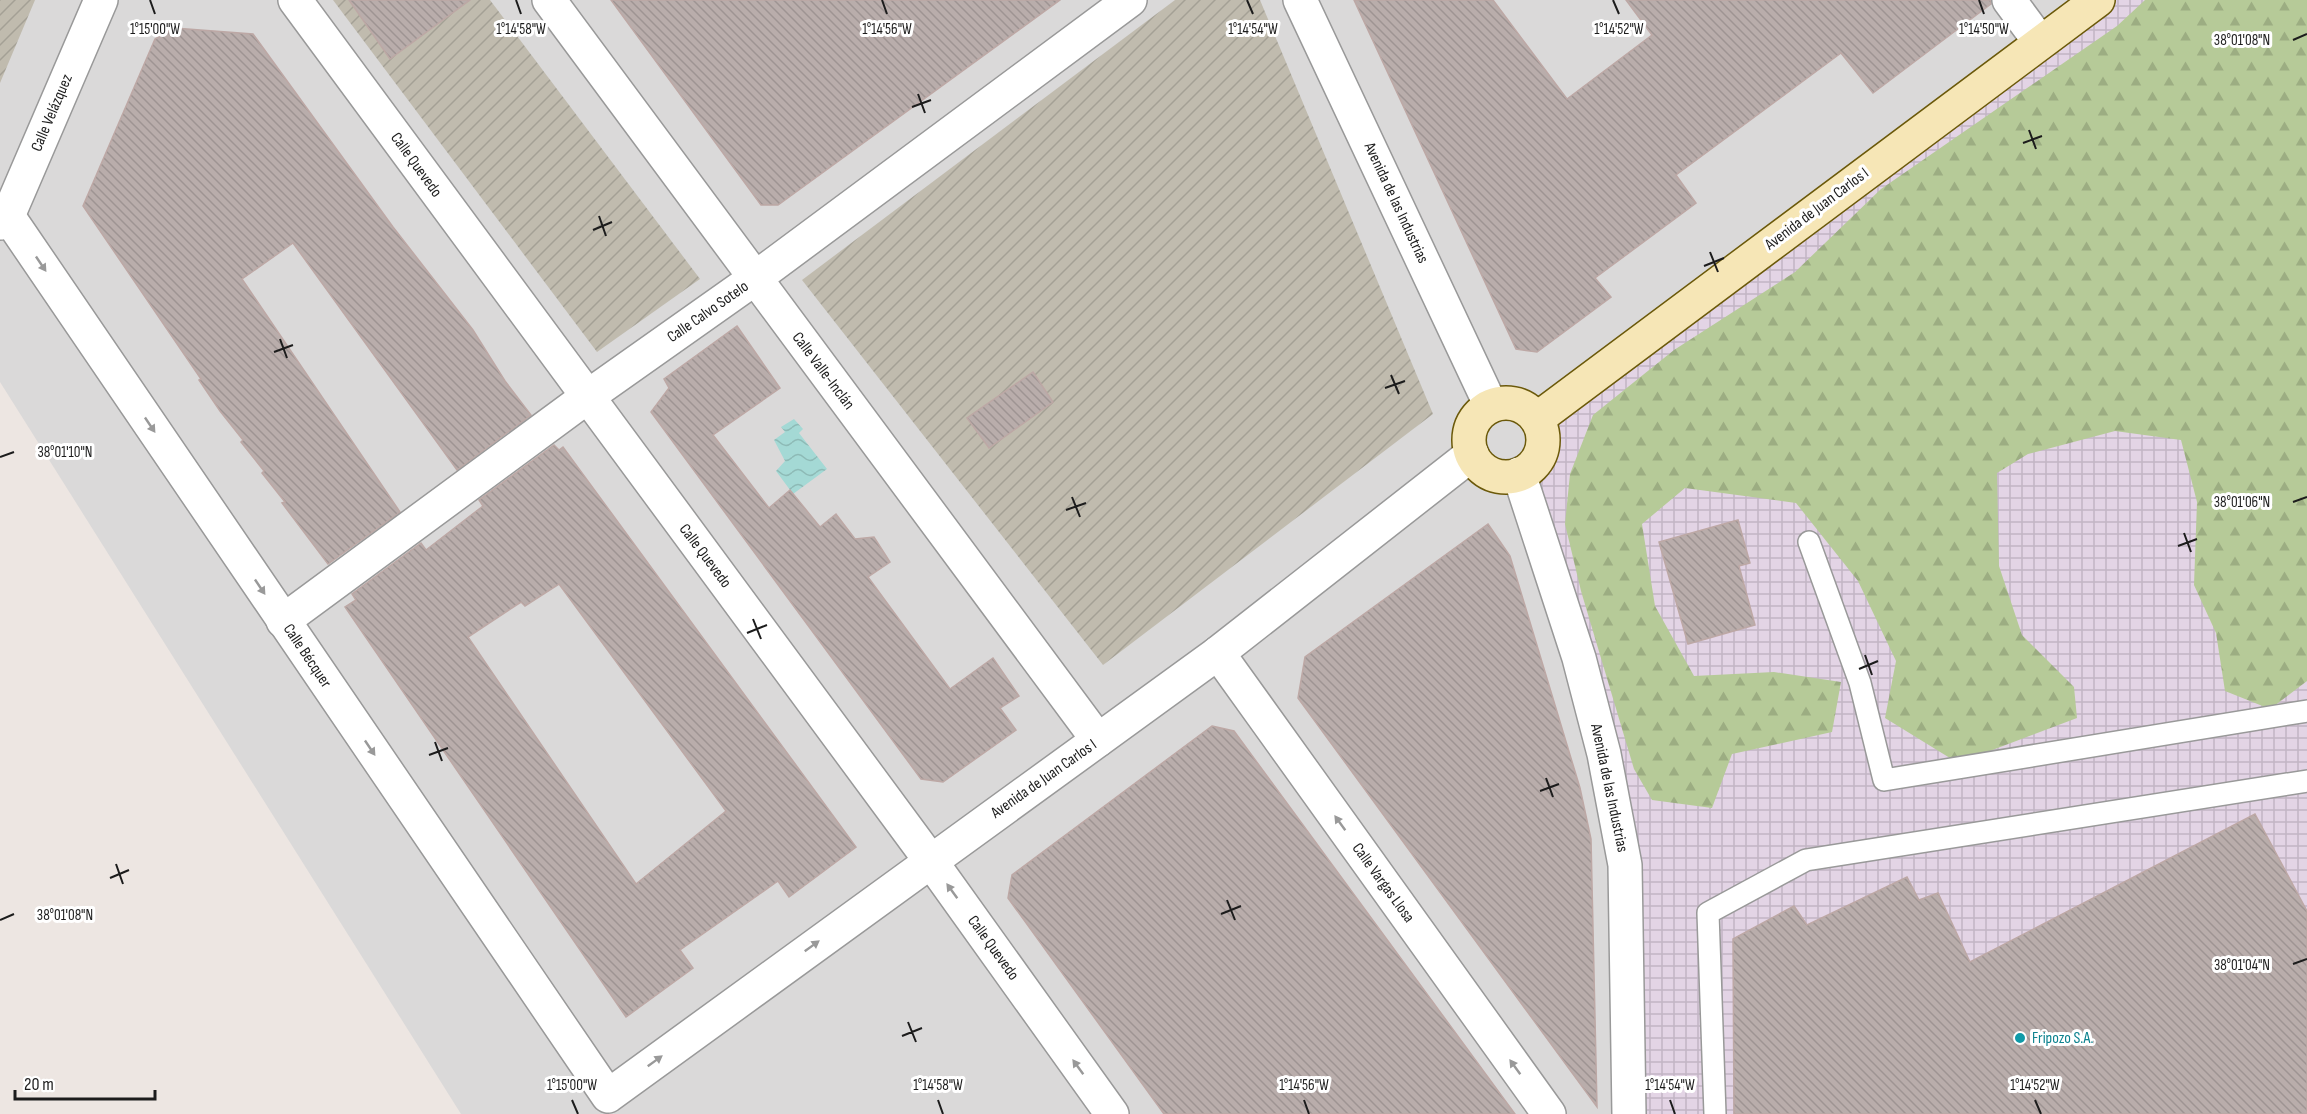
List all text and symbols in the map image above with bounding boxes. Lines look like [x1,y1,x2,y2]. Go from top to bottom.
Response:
text: 1°15'00"W [130,20,180,39]
text: 1°14'58"W [496,20,546,39]
text: 1°14'56"W [862,20,912,39]
text: 1°14'54"W [1228,20,1278,39]
text: 1°14'52"W [1594,20,1644,39]
text: 1°14'50"W [1959,20,2009,39]
text: 38°01'08"N [2214,31,2270,50]
street label: Calle Velázquez [27,71,77,154]
street label: Calle Quevedo [386,129,446,201]
street label: Avenida de las Industrias [1359,139,1432,267]
street label: Avenida de Juan Carlos I [1761,164,1873,255]
one-way arrow [35,256,46,272]
street label: Calle Calvo Sotelo [664,277,752,347]
street label: Calle Valle-Inclán [788,328,858,414]
one-way arrow [145,417,156,434]
text: 38°01'10"N [37,443,93,462]
text: 38°01'06"N [2214,493,2270,512]
street label: Calle Quevedo [675,520,735,592]
one-way arrow [254,579,265,595]
street label: Calle Bécquer [279,620,335,692]
street label: Avenida de las Industrias [1586,721,1632,854]
street label: Avenida de Juan Carlos I [987,735,1101,823]
one-way arrow [364,740,375,756]
one-way arrow [1334,815,1346,831]
street label: Calle Vargas Llosa [1348,840,1418,926]
one-way arrow [946,884,958,900]
text: 38°01'08"N [37,906,93,925]
street label: Calle Quevedo [963,912,1023,984]
one-way arrow [804,940,820,952]
text: 38°01'04"N [2214,956,2270,975]
place label: Fripozo S.A. [2032,1029,2093,1048]
marker: Fripozo S.A. [2013,1031,2027,1045]
one-way arrow [647,1055,663,1067]
one-way arrow [1072,1059,1084,1075]
one-way arrow [1509,1059,1521,1075]
scale bar [15,1063,154,1101]
text: 20 m [24,1074,54,1095]
text: 1°15'00"W [547,1076,597,1095]
text: 1°14'58"W [913,1076,963,1095]
text: 1°14'56"W [1279,1076,1329,1095]
text: 1°14'54"W [1645,1076,1695,1095]
text: 1°14'52"W [2010,1076,2060,1095]

